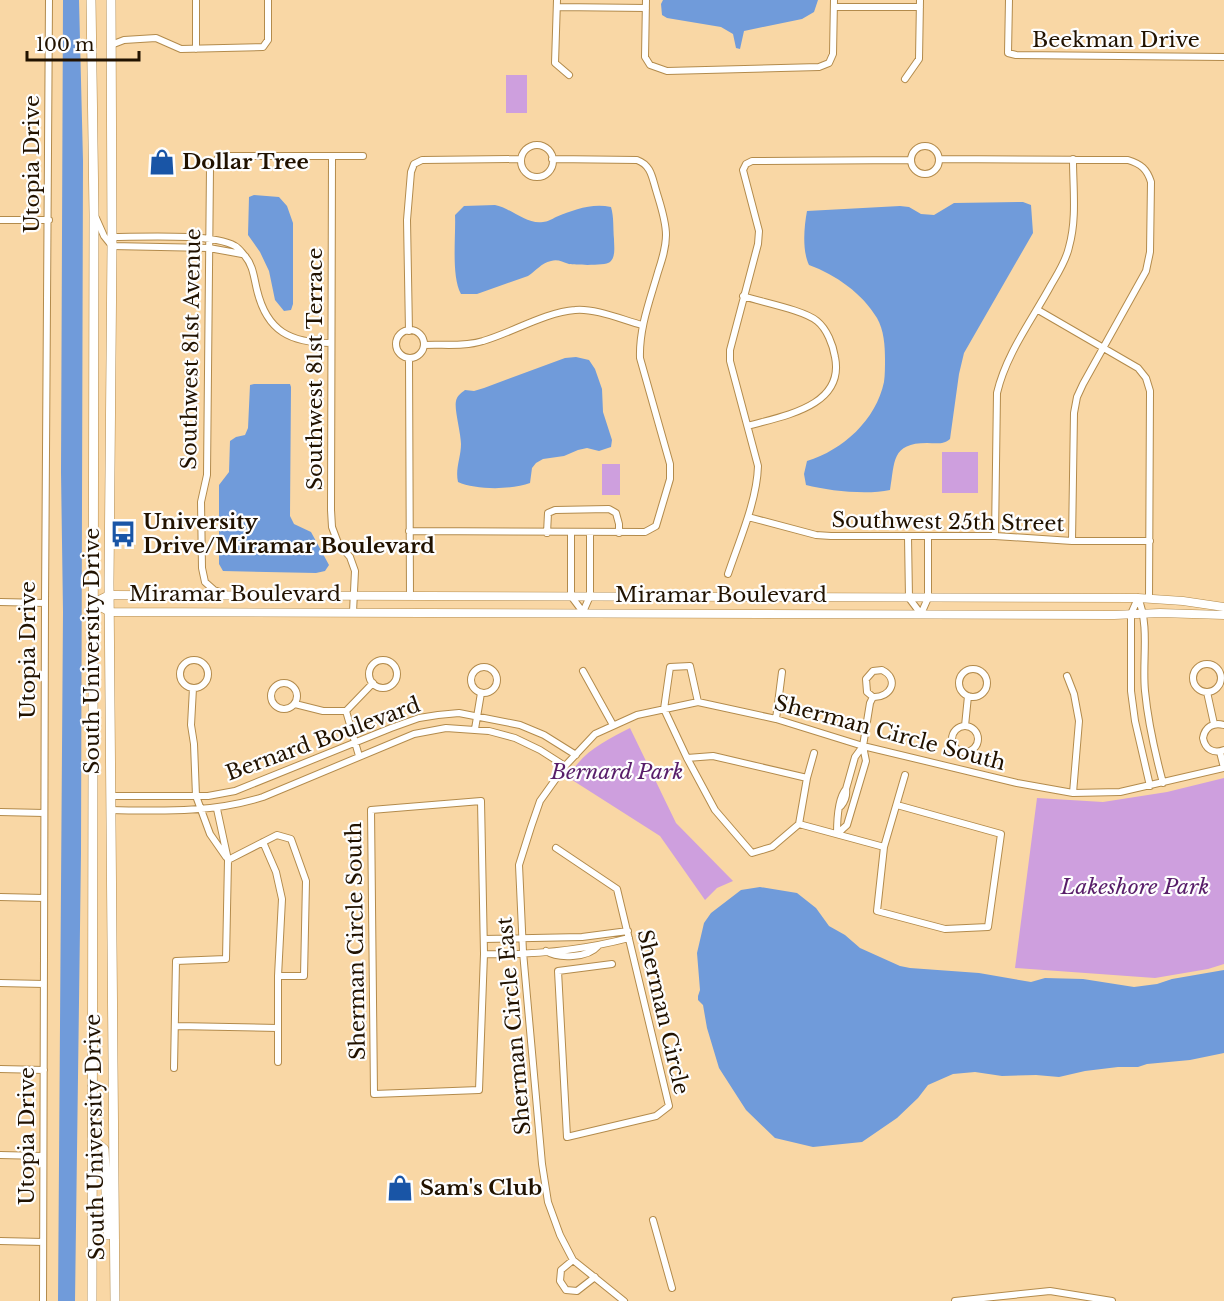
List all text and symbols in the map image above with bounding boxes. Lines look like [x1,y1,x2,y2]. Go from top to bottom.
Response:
scale bar [27,24,140,62]
street label: Beekman Drive [1032,27,1200,53]
text: 100 m [36,34,94,56]
street label: Utopia Drive [19,95,45,233]
shop icon: Dollar Tree [147,147,177,177]
place label: Dollar Tree [182,149,309,175]
street label: Southwest 81st Avenue [176,228,206,470]
street label: Southwest 81st Terrace [302,248,328,490]
street label: Southwest 25th Street [831,507,1065,537]
place label: University Drive/Miramar Boulevard [143,509,435,559]
bus stop icon: University Drive/Miramar Boulevard [108,519,138,549]
street label: South University Drive [79,528,105,774]
street label: Utopia Drive [15,581,41,719]
street label: Miramar Boulevard [129,581,341,607]
street label: Miramar Boulevard [615,582,827,608]
street label: Sherman Circle South [772,690,1008,776]
street label: Bernard Boulevard [222,692,424,786]
park label: Bernard Park [550,759,683,785]
street label: Sherman Circle South [341,822,371,1060]
park label: Lakeshore Park [1060,874,1209,900]
street label: Sherman Circle East [492,916,536,1136]
street label: Sherman Circle [631,927,695,1097]
street label: South University Drive [80,1014,110,1260]
street label: Utopia Drive [14,1067,40,1205]
shop icon: Sam's Club [385,1173,415,1203]
place label: Sam's Club [420,1175,542,1201]

